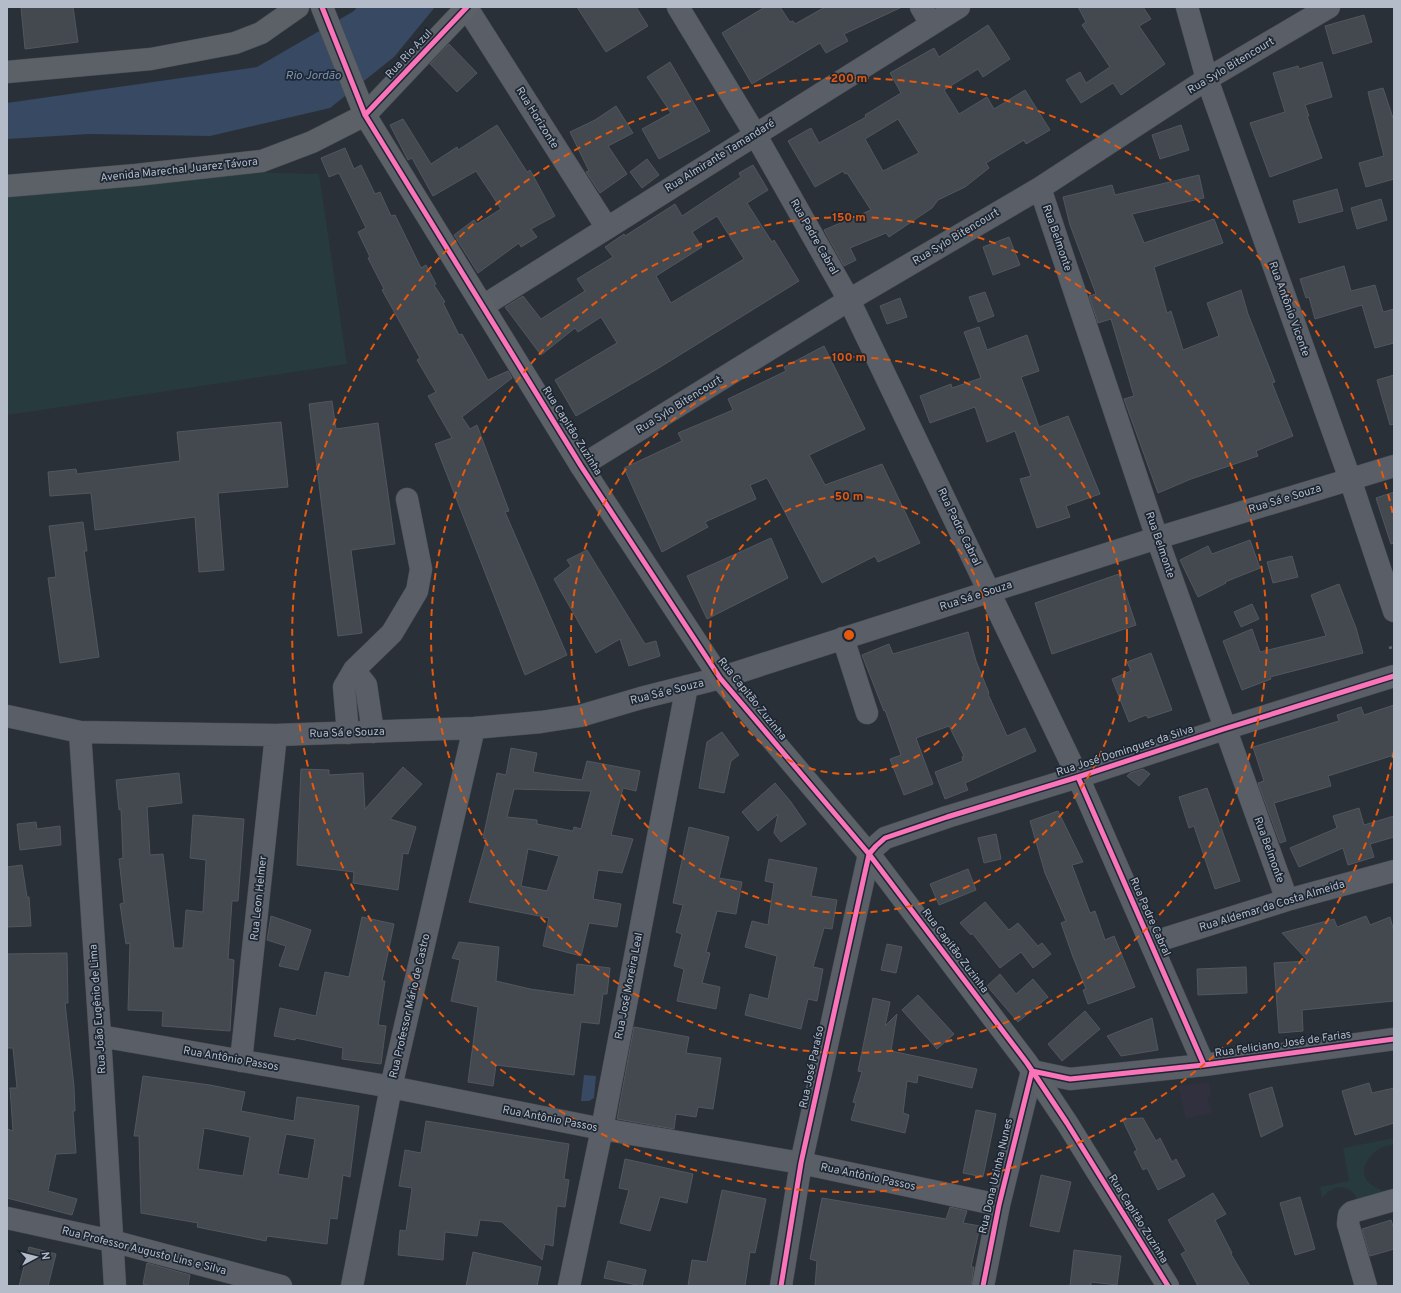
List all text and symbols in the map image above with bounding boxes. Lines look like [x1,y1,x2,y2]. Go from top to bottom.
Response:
street label: Rua Rio Azul [383,26,435,82]
street label: Rua Sylo Bitencourt [1185,35,1277,97]
water label: Rio Jordão [285,68,341,84]
text: 200 m [831,71,867,87]
street label: Rua Horizonte [512,85,562,152]
street label: Rua Almirante Tamandaré [662,116,778,196]
street label: Avenida Marechal Juarez Távora [100,155,259,185]
street label: Rua Padre Cabral [787,197,841,277]
street label: Rua Belmonte [1039,203,1075,273]
street label: Rua Sylo Bitencourt [910,206,1002,268]
text: 150 m [832,210,866,226]
street label: Rua Antônio Vicente [1265,260,1313,358]
text: 100 m [832,350,866,366]
street label: Rua Sylo Bitencourt [633,373,725,437]
street label: Rua Capitão Zuzinha [539,384,605,478]
street label: Rua Sá e Souza [1247,481,1323,517]
street label: Rua Padre Cabral [934,486,984,568]
text: 50 m [835,489,863,505]
street label: Rua Belmonte [1142,510,1178,580]
street label: Rua Sá e Souza [938,578,1014,614]
centre of rings [842,628,856,642]
street label: Rua Capitão Zuzinha [714,655,790,743]
street label: Rua Sá e Souza [629,676,705,708]
street label: Rua José Domingues da Silva [1055,722,1195,780]
street label: Rua Sá e Souza [309,725,385,741]
street label: Rua Belmonte [1251,815,1287,885]
street label: Rua Leon Helmer [248,854,270,941]
street label: Rua Padre Cabral [1126,875,1174,959]
street label: Rua Aldemar da Costa Almeida [1198,877,1347,935]
street label: Rua Capitão Zuzinha [919,906,991,996]
street label: Rua Professor Mário de Castro [387,932,433,1080]
street label: Rua José Moreira Leal [612,932,646,1040]
street label: Rua João Eugênio de Lima [86,944,110,1074]
street label: Rua José Paraíso [796,1025,828,1109]
street label: Rua Feliciano José de Farias [1214,1028,1352,1060]
street label: Rua Antônio Passos [182,1044,280,1074]
street label: Rua Antônio Passos [501,1103,599,1135]
street label: Rua Dona Uzinha Nunes [976,1117,1016,1235]
street label: Rua Antônio Passos [819,1160,917,1194]
street label: Rua Capitão Zuzinha [1105,1172,1171,1266]
street label: Rua Professor Augusto Lins e Silva [60,1224,228,1278]
north arrow [16,1237,56,1277]
text: N [38,1251,52,1261]

